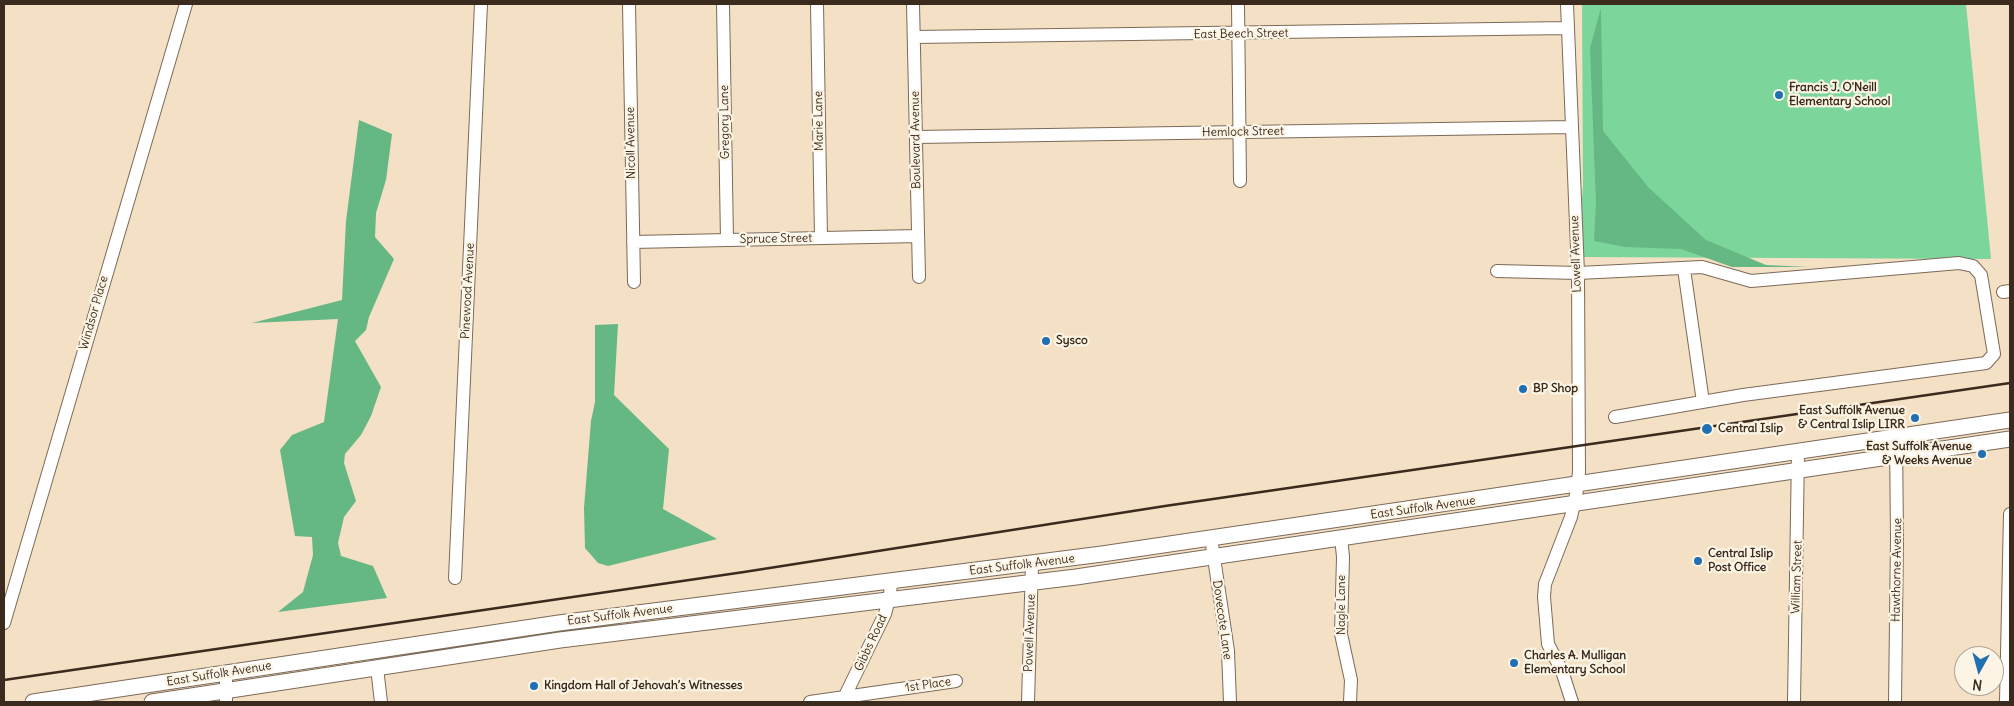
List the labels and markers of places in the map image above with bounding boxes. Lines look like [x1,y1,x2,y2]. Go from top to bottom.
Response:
place label: Francis J. O'Neill Elementary School [1789,81,1890,109]
marker: Francis J. O'Neill Elementary School [1773,89,1785,101]
place label: Sysco [1056,334,1088,348]
marker: Sysco [1040,335,1052,347]
place label: BP Shop [1533,382,1578,396]
marker: BP Shop [1517,383,1529,395]
place label: East Suffolk Avenue & Central Islip LIRR [1798,404,1905,432]
marker: East Suffolk Avenue & Central Islip LIRR [1909,412,1921,424]
marker: Central Islip [1700,422,1714,436]
place label: Central Islip [1718,422,1783,436]
place label: East Suffolk Avenue & Weeks Avenue [1866,440,1972,468]
marker: East Suffolk Avenue & Weeks Avenue [1976,448,1988,460]
place label: Central Islip Post Office [1708,547,1773,575]
marker: Central Islip Post Office [1692,555,1704,567]
place label: Charles A. Mulligan Elementary School [1524,649,1626,677]
marker: Charles A. Mulligan Elementary School [1508,657,1520,669]
place label: Kingdom Hall of Jehovah’s Witnesses [544,679,743,693]
marker: Kingdom Hall of Jehovah’s Witnesses [528,680,540,692]

